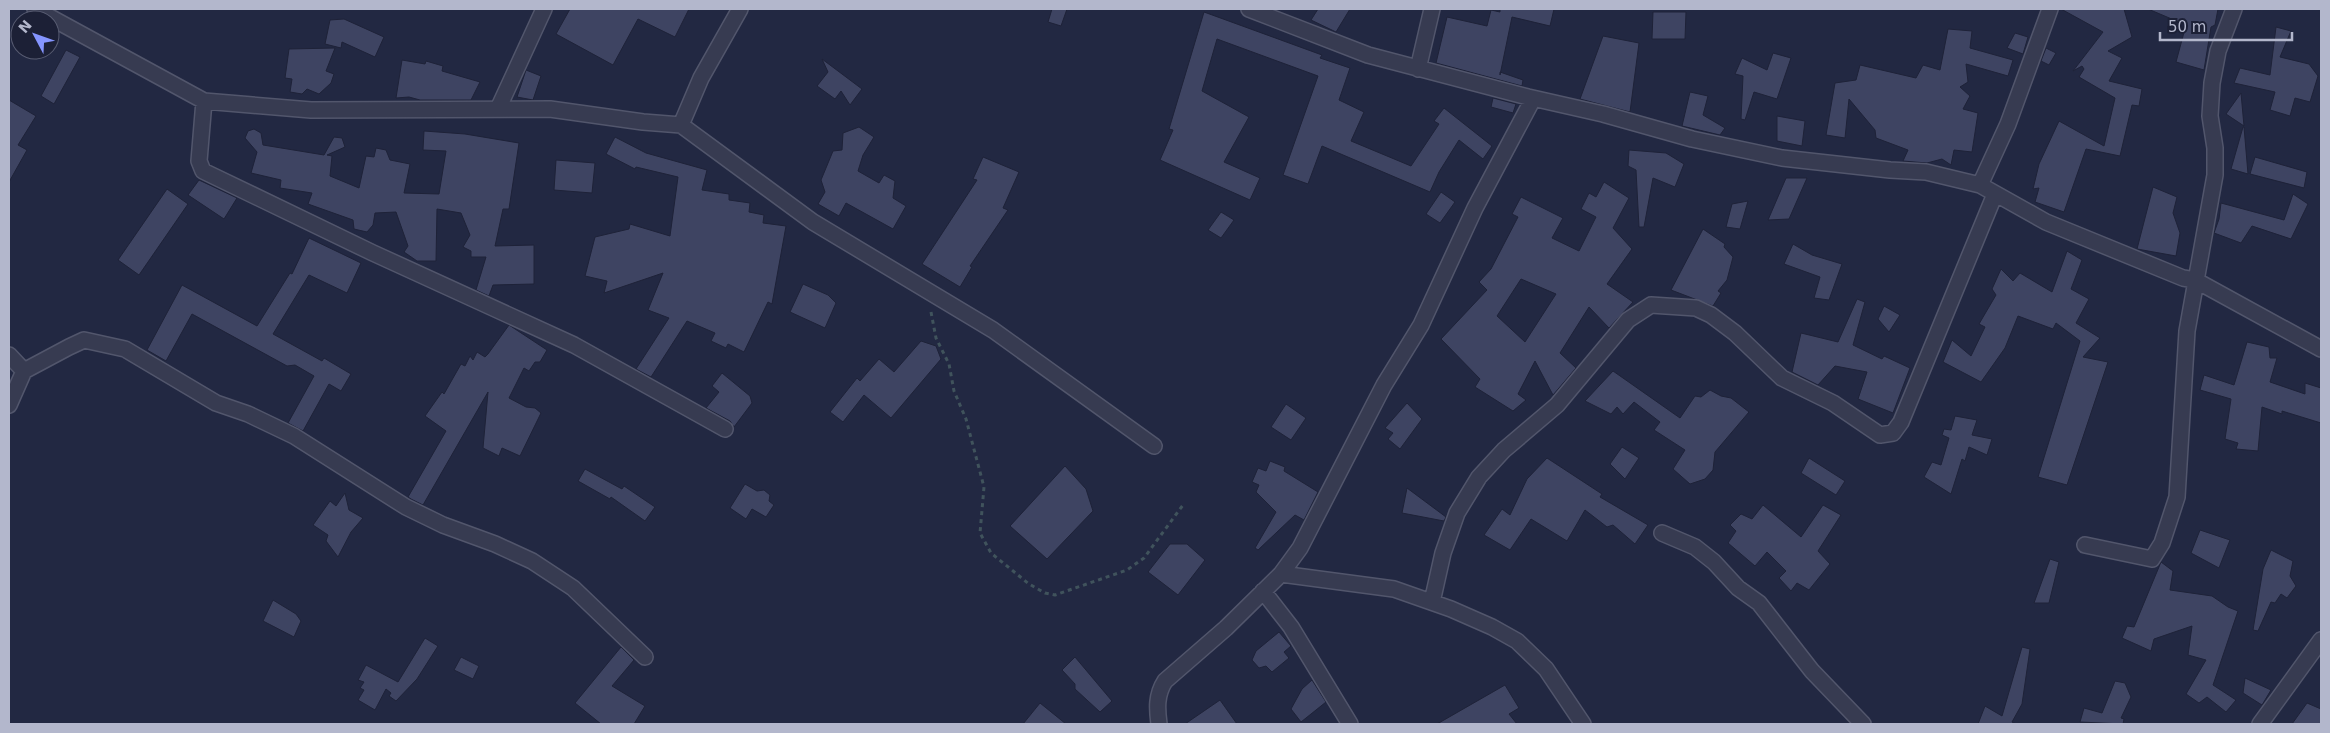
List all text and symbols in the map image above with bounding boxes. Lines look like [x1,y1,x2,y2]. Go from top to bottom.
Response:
north arrow [10,10,60,60]
scale bar [2160,10,2292,42]
text: N [15,17,35,36]
text: 50 m [2168,18,2206,36]

